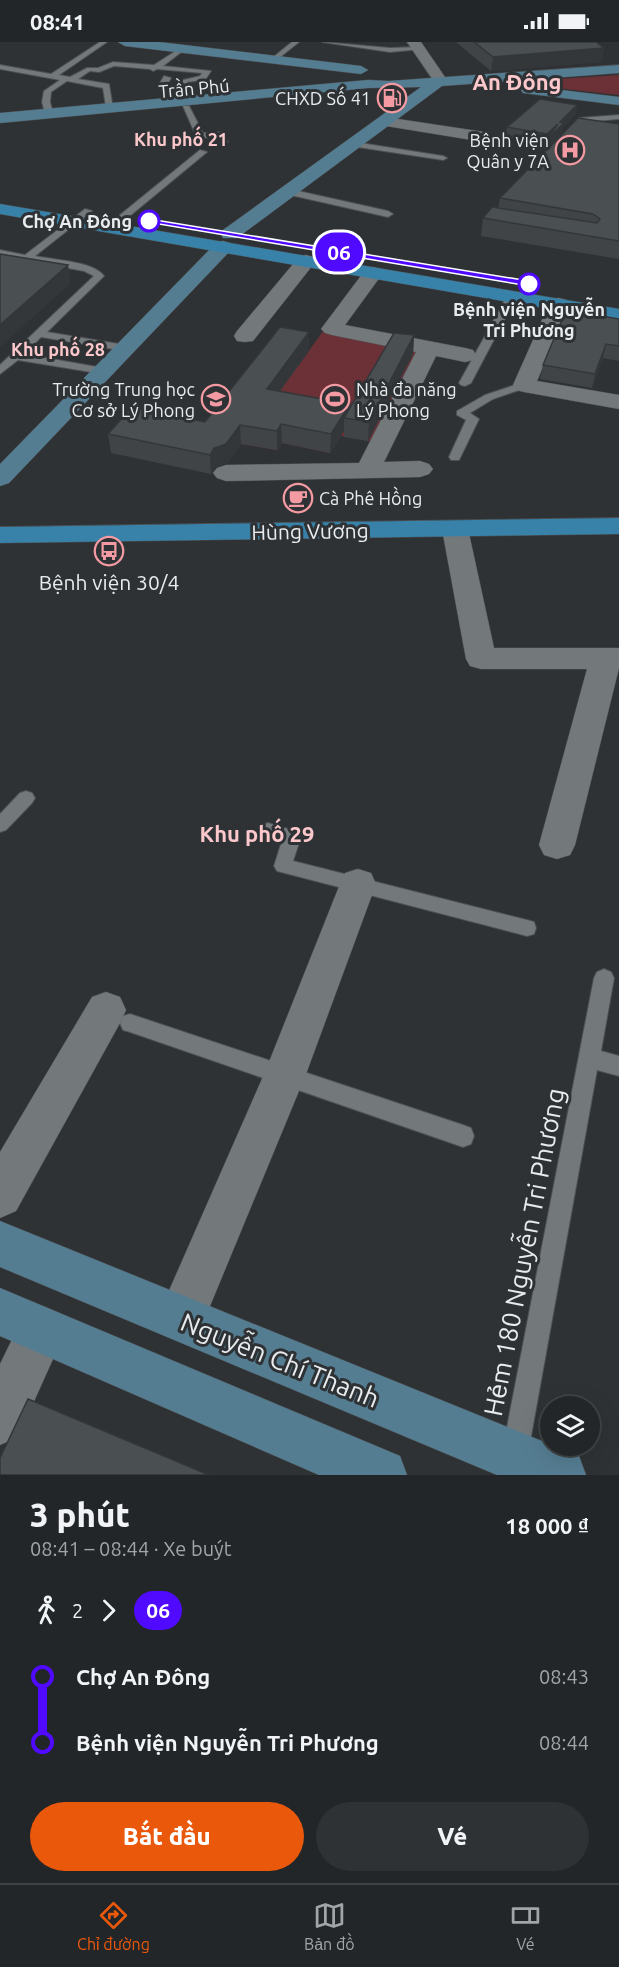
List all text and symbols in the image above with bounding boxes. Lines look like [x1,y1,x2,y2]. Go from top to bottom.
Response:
text: 08:41 [30,9,85,34]
district label: An Đông [473,69,561,94]
street label: Trần Phú [157,73,230,101]
fuel station icon: CHXD Số 41 [376,82,408,114]
place label: CHXD Số 41 [275,86,371,108]
district label: Khu phố 21 [134,126,228,149]
place label: Bệnh viện Quân y 7A [466,130,549,172]
hospital icon: Bệnh viện Quân y 7A [554,134,586,166]
marker: Chợ An Đông [138,210,160,232]
place label: Chợ An Đông [22,211,132,231]
line badge: 06 [312,232,366,272]
text: 06 [327,240,351,264]
marker: Bệnh viện Nguyễn Tri Phương [518,273,540,295]
place label: Bệnh viện Nguyễn Tri Phương [453,297,605,340]
district label: Khu phố 28 [11,336,105,359]
place label: Trường Trung học Cơ sở Lý Phong [52,379,195,420]
place label: Nhà đa năng Lý Phong [356,379,457,420]
school or university icon: Trường Trung học Cơ sở Lý Phong [200,383,232,415]
sports icon: Nhà đa năng Lý Phong [319,383,351,415]
cafe icon: Cà Phê Hồng [282,482,314,514]
place label: Cà Phê Hồng [319,486,422,508]
street label: Hùng Vương [251,518,369,544]
bus stop icon: Bệnh viện 30/4 [93,535,125,567]
place label: Bệnh viện 30/4 [39,570,179,594]
district label: Khu phố 29 [200,818,314,846]
street label: Hẻm 180 Nguyễn Tri Phương [476,1085,570,1418]
street label: Nguyễn Chí Thanh [177,1305,384,1413]
map controls [540,1396,600,1456]
button: layers [540,1396,600,1456]
text: 3 phút [30,1496,130,1533]
text: 18 000 ₫ [505,1513,589,1538]
text: 08:41 – 08:44 · Xe buýt [30,1537,232,1560]
icon: walk [30,1594,63,1627]
icon: forward [92,1594,125,1627]
text: 06 [146,1598,170,1622]
text: 2 [72,1599,83,1622]
text: Chợ An Đông [76,1664,210,1689]
text: 08:43 [539,1665,589,1688]
text: Bệnh viện Nguyễn Tri Phương [76,1730,379,1755]
text: 08:44 [539,1731,589,1754]
button: Bắt đầu [30,1802,304,1871]
button: Vé [316,1802,589,1871]
tab: Chỉ đường [77,1899,150,1954]
tab: Bản đồ [304,1899,355,1954]
tab: Vé [509,1899,542,1953]

